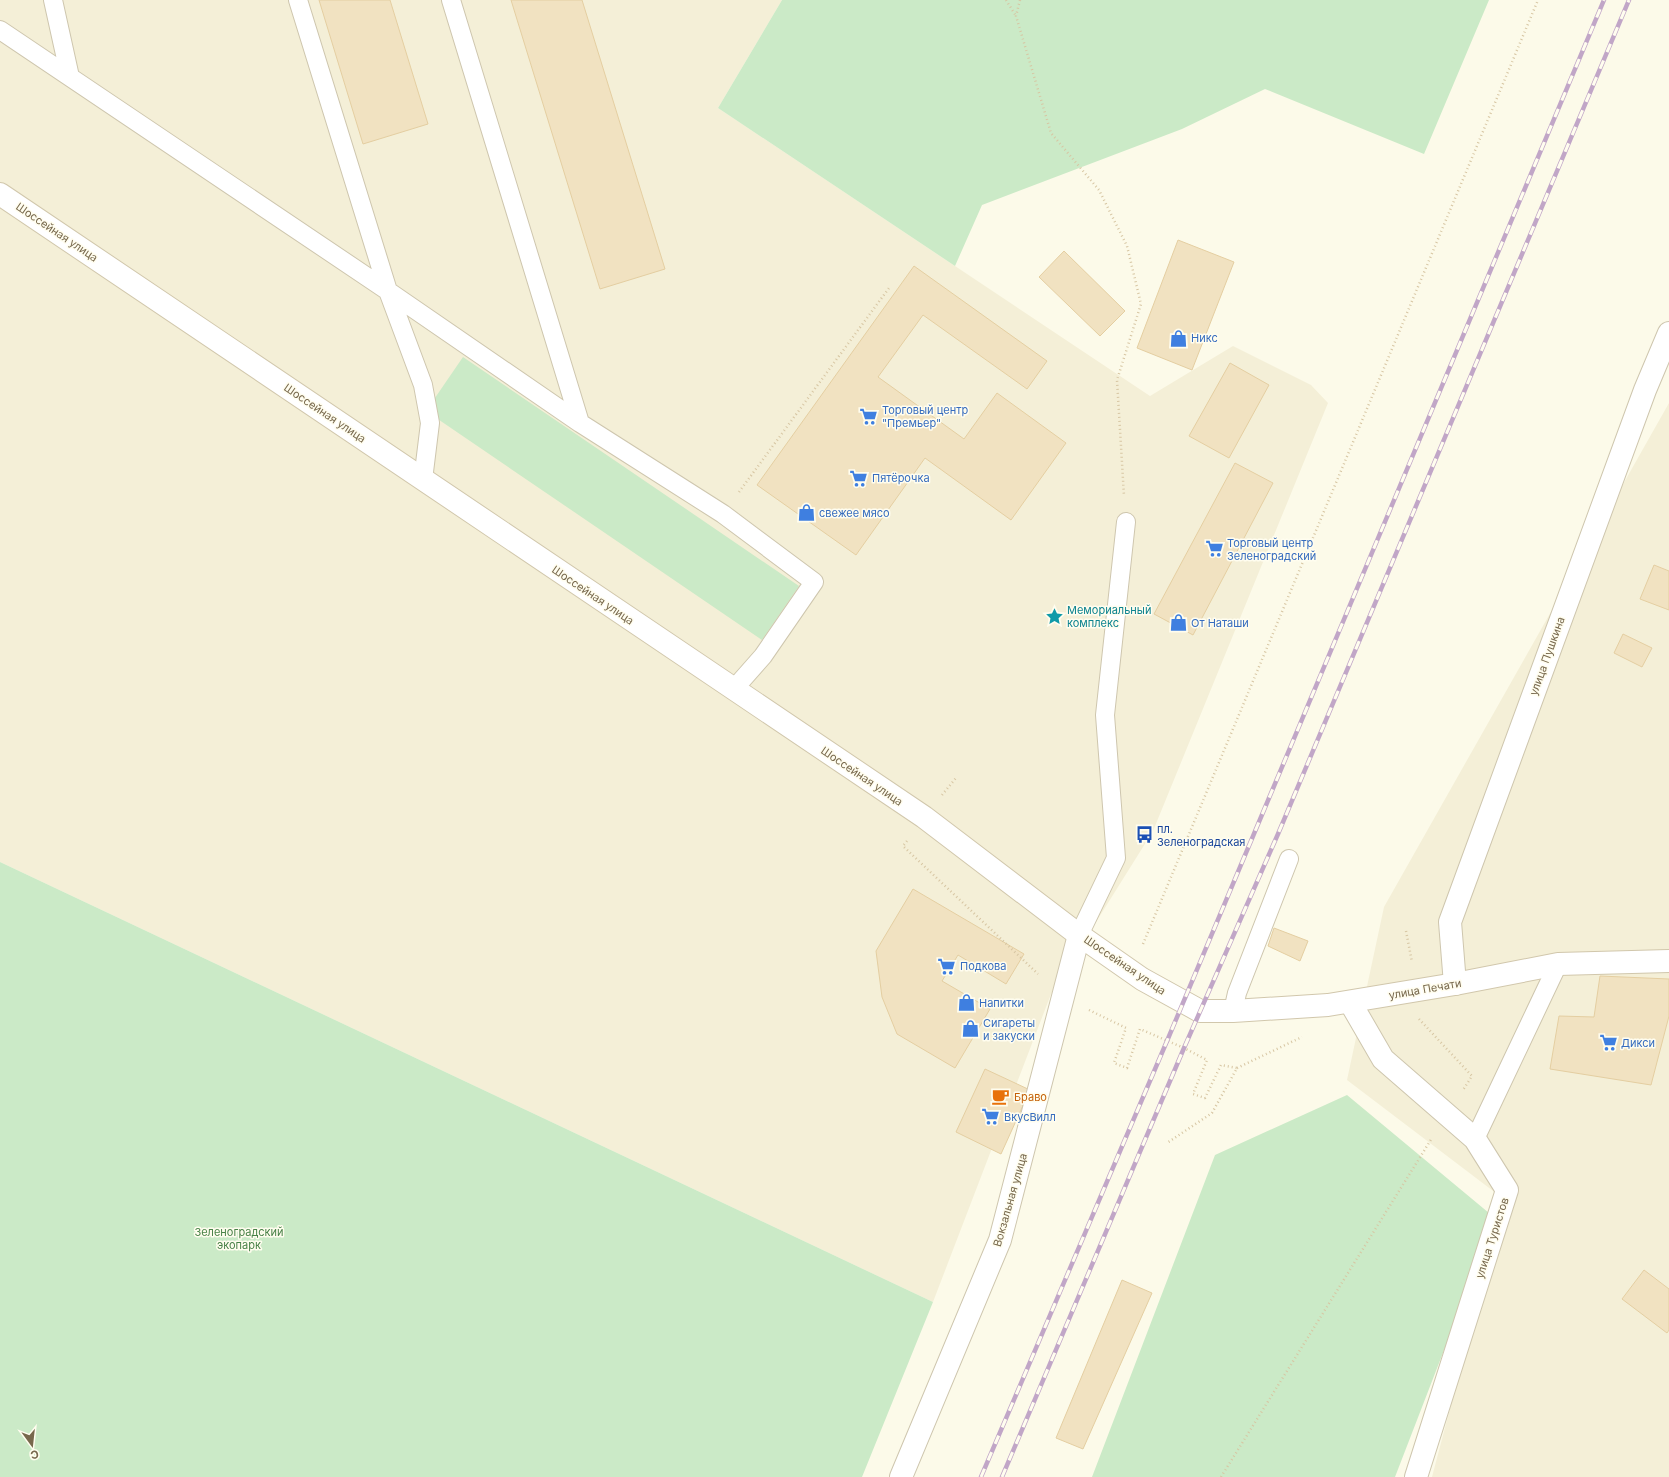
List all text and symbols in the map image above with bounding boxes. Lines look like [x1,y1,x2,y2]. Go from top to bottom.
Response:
street label: Шоссейная улица [13,199,101,265]
shop icon: Никс [1168,328,1188,348]
place label: Никс [1191,331,1218,345]
street label: Шоссейная улица [281,380,369,446]
place label: Торговый центр "Премьер" [882,403,968,430]
supermarket icon: Торговый центр "Премьер" [859,406,879,426]
supermarket icon: Пятёрочка [849,468,869,488]
place label: Пятёрочка [872,471,930,485]
shop icon: свежее мясо [796,503,816,523]
place label: свежее мясо [819,506,890,520]
place label: Торговый центр Зеленоградский [1227,536,1316,563]
supermarket icon: Торговый центр Зеленоградский [1204,539,1224,559]
street label: Шоссейная улица [549,562,637,628]
place label: Мемориальный комплекс [1067,603,1151,630]
place icon: Мемориальный комплекс [1044,606,1064,626]
shop icon: От Наташи [1168,613,1188,633]
street label: улица Пушкина [1526,615,1568,697]
place label: От Наташи [1191,616,1249,630]
street label: Шоссейная улица [818,743,906,809]
place label: пл. Зеленоградская [1157,822,1245,849]
bus stop icon: пл. Зеленоградская [1134,825,1154,845]
street label: Шоссейная улица [1081,932,1169,998]
supermarket icon: Подкова [937,956,957,976]
place label: Подкова [960,959,1006,973]
street label: улица Печати [1388,976,1462,1002]
shop icon: Напитки [956,993,976,1013]
place label: Напитки [979,996,1024,1010]
place label: Сигареты и закуски [983,1016,1035,1043]
shop icon: Сигареты и закуски [960,1019,980,1039]
supermarket icon: Дикси [1598,1033,1618,1053]
place label: Дикси [1621,1036,1655,1050]
cafe icon: Браво [991,1087,1011,1107]
place label: Браво [1014,1090,1047,1104]
supermarket icon: ВкусВилл [981,1107,1001,1127]
place label: ВкусВилл [1004,1110,1056,1124]
street label: Вокзальная улица [990,1152,1030,1248]
street label: улица Туристов [1472,1196,1512,1280]
park label: Зеленоградский экопарк [194,1225,284,1252]
north arrow [12,1425,52,1465]
text: С [29,1447,40,1462]

